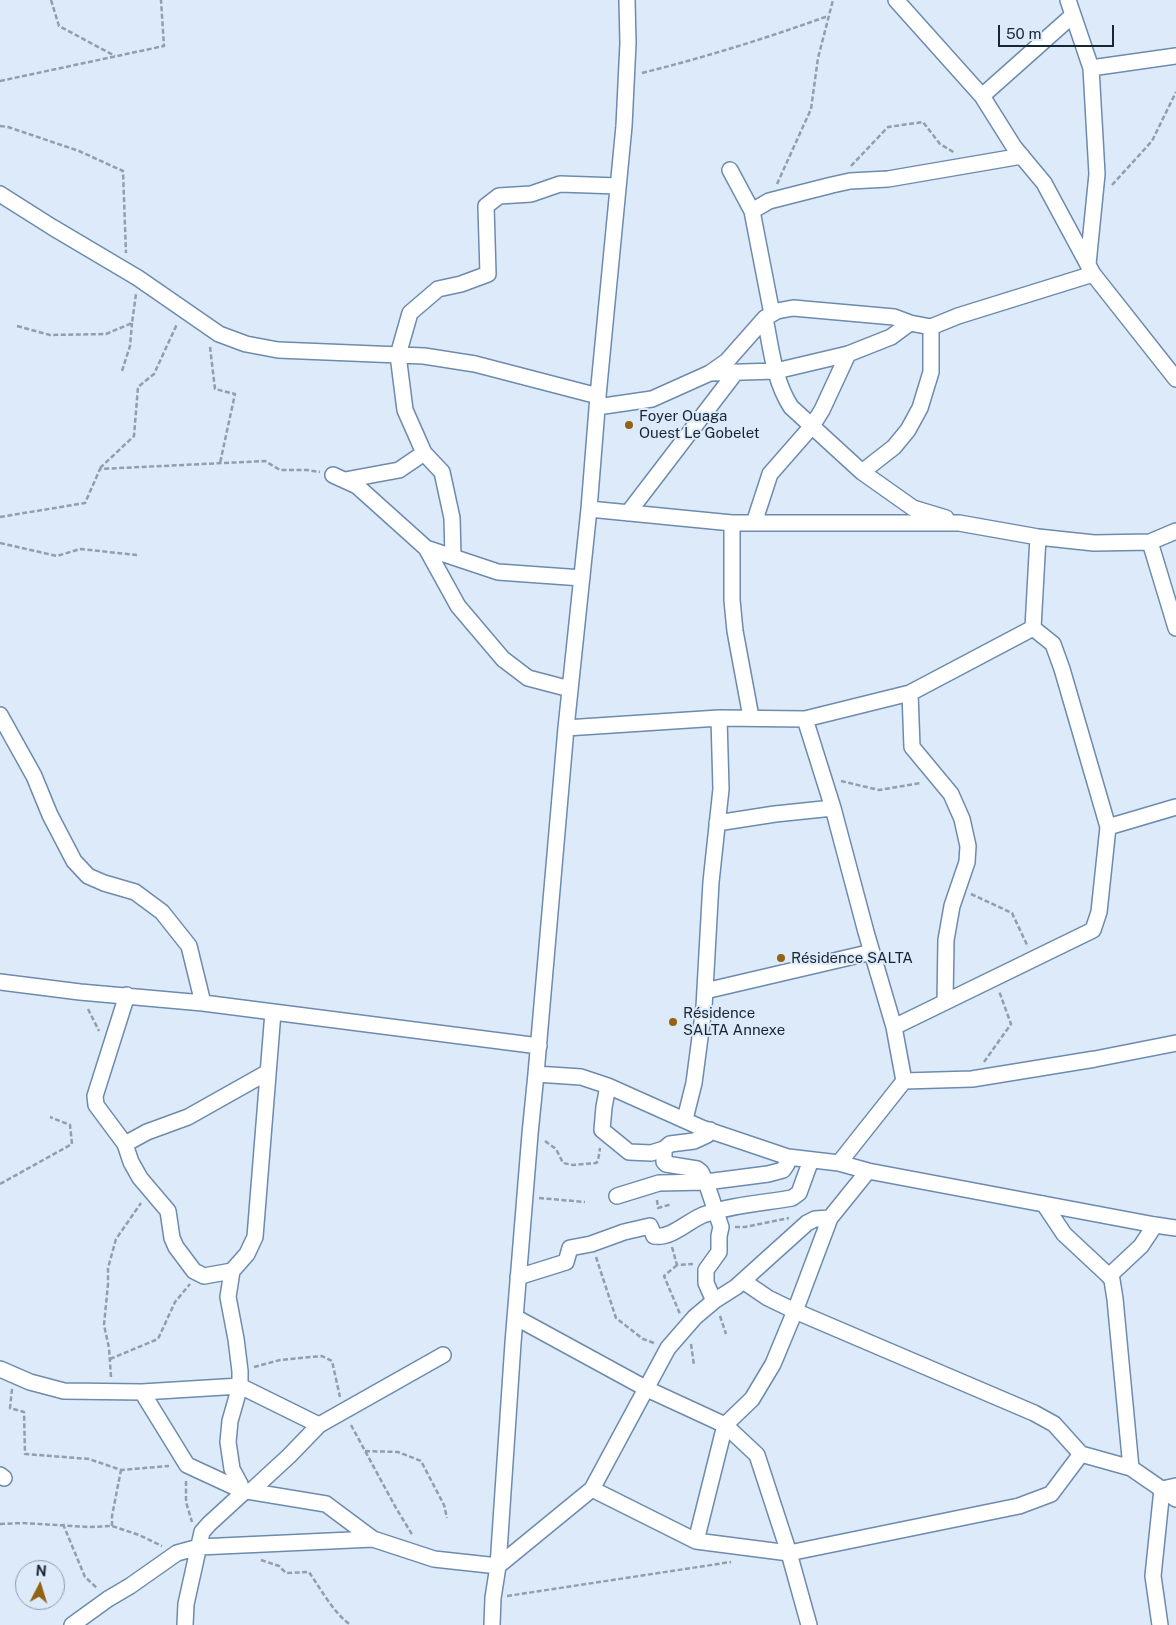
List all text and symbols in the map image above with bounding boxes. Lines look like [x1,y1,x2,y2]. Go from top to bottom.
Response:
scale bar [1001,15,1117,47]
text: 50 m [1006,25,1041,42]
place label: Foyer Ouaga Ouest Le Gobelet [639,407,760,442]
marker: Foyer Ouaga Ouest Le Gobelet [623,419,635,431]
place label: Résidence SALTA [791,949,913,967]
marker: Résidence SALTA [775,952,787,964]
place label: Résidence SALTA Annexe [683,1004,785,1039]
marker: Résidence SALTA Annexe [667,1016,679,1028]
north arrow [15,1560,65,1610]
text: N [35,1563,47,1579]

